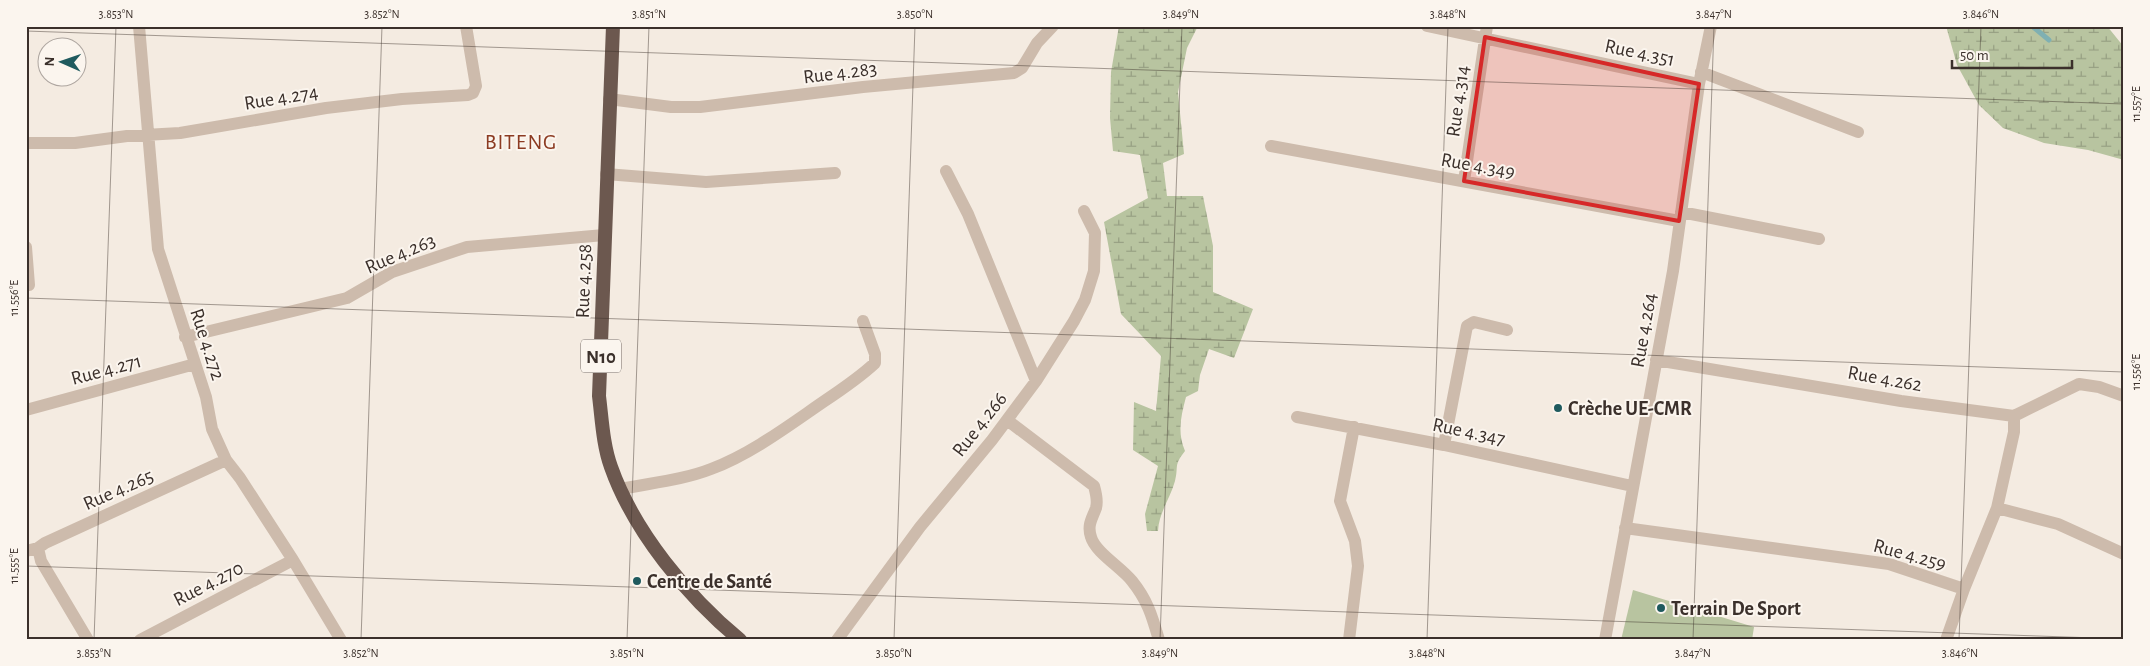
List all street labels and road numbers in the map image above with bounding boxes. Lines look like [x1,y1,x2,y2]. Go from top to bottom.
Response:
street label: Rue 4.351 [1603,36,1677,70]
street label: Rue 4.283 [802,59,878,87]
street label: Rue 4.314 [1443,64,1473,138]
street label: Rue 4.274 [243,82,320,114]
street label: Rue 4.349 [1439,150,1516,182]
street label: Rue 4.263 [362,230,439,278]
street label: Rue 4.258 [573,243,595,319]
street label: Rue 4.264 [1628,291,1660,369]
street label: Rue 4.272 [186,306,228,383]
road number: N10 [581,340,621,372]
street label: Rue 4.271 [69,351,144,389]
street label: Rue 4.262 [1846,363,1924,395]
street label: Rue 4.266 [949,389,1011,461]
street label: Rue 4.347 [1431,415,1507,449]
street label: Rue 4.265 [80,466,156,514]
street label: Rue 4.259 [1871,536,1948,574]
street label: Rue 4.270 [170,558,247,610]

